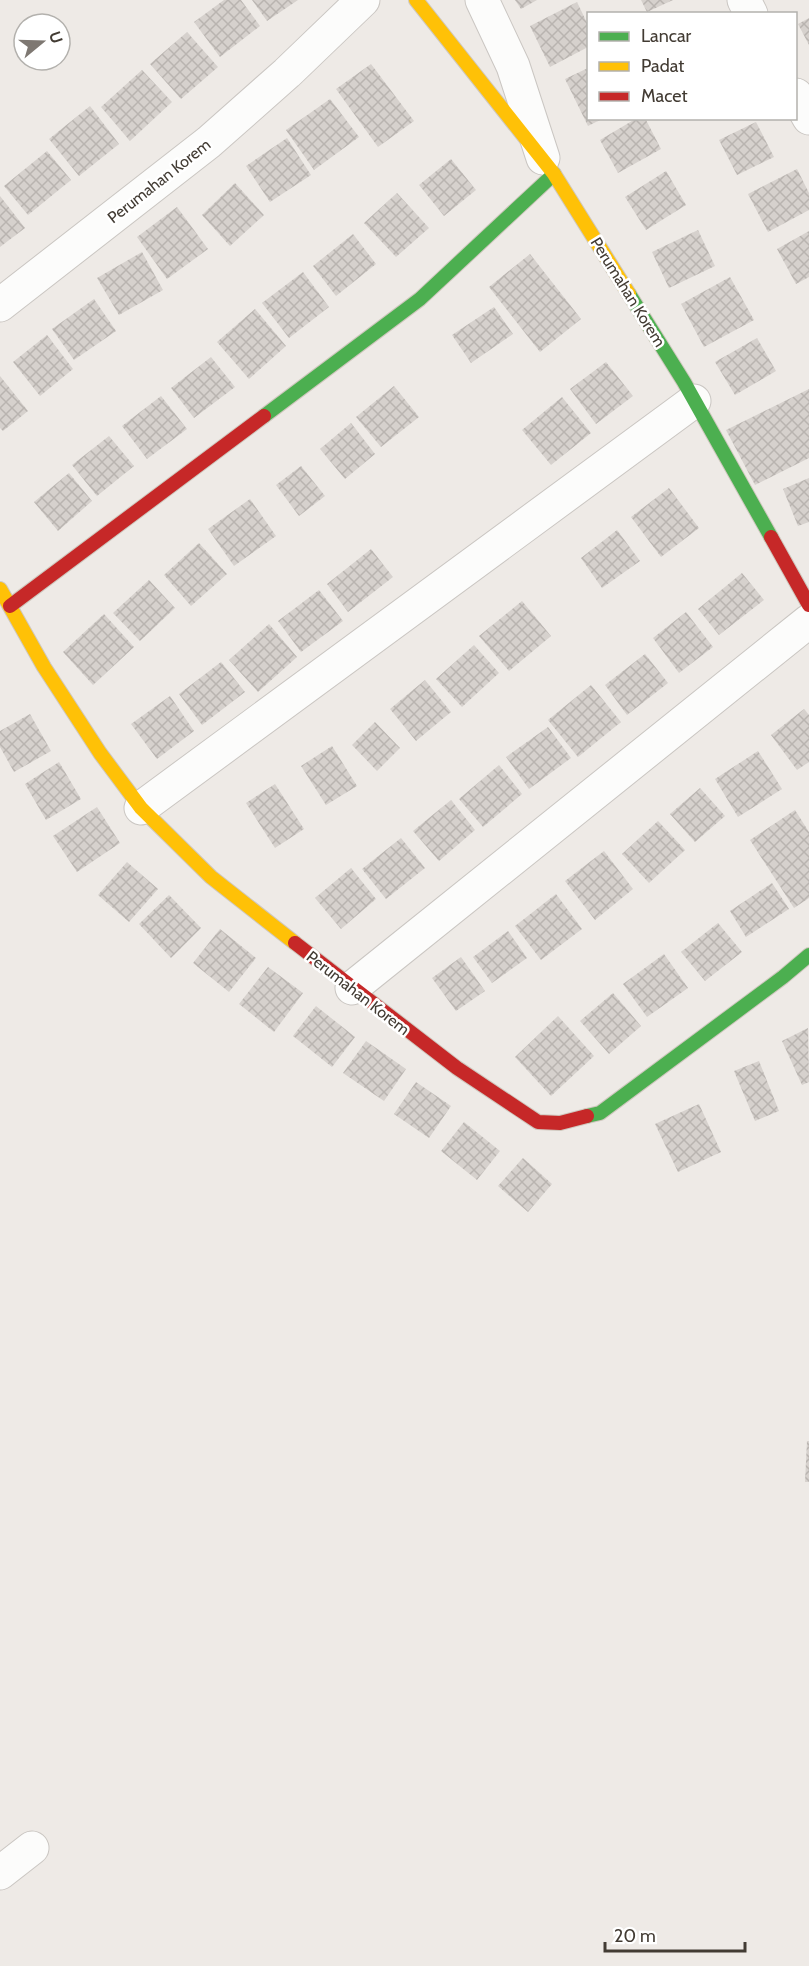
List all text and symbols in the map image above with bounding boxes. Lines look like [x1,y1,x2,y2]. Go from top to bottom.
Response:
north arrow [12,12,72,72]
legend [587,12,797,120]
text: Lancar [641,25,692,47]
text: U [45,29,67,46]
text: Padat [641,55,684,77]
text: Macet [641,85,687,107]
street label: Perumahan Korem [104,135,214,227]
street label: Perumahan Korem [587,234,669,350]
street label: Perumahan Korem [303,947,413,1039]
scale bar [605,1915,744,1953]
text: 20 m [614,1925,656,1947]

